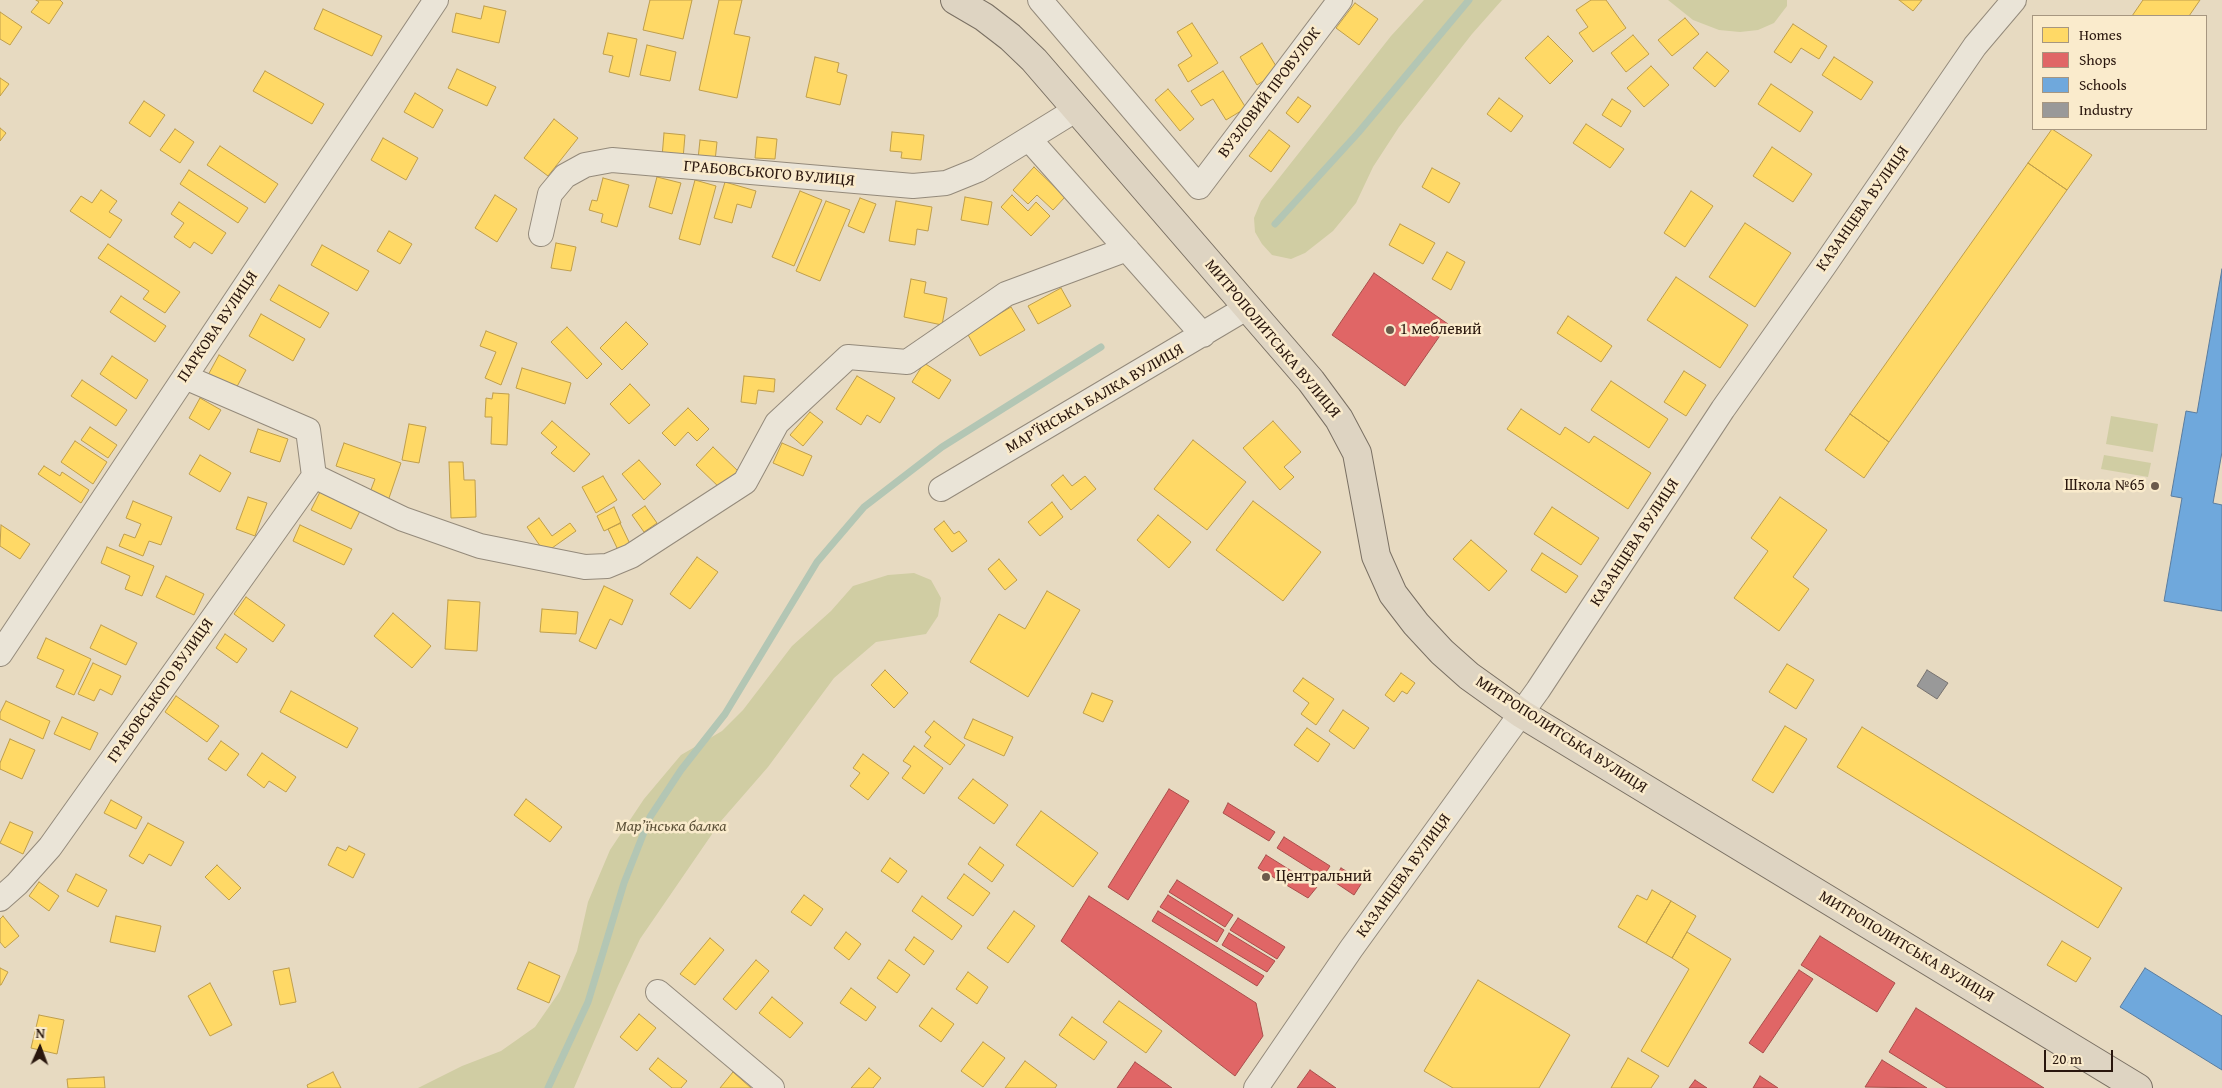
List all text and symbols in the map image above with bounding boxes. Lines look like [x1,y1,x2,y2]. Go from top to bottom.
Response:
legend [2032,15,2207,130]
street label: ВУЗЛОВИЙ ПРОВУЛОК [1215,24,1325,162]
text: Homes [2079,24,2122,45]
text: Shops [2079,49,2116,70]
text: Schools [2079,74,2127,95]
text: Industry [2079,99,2133,120]
street label: КАЗАНЦЕВА ВУЛИЦЯ [1813,143,1913,275]
street label: ГРАБОВСЬКОГО ВУЛИЦЯ [683,157,855,191]
street label: МИТРОПОЛИТСЬКА ВУЛИЦЯ [1200,256,1344,422]
street label: ПАРКОВА ВУЛИЦЯ [174,268,262,386]
place label: 1 меблевий [1400,320,1482,340]
marker: 1 меблевий [1384,324,1396,336]
street label: МАР’ЇНСЬКА БАЛКА ВУЛИЦЯ [1003,340,1187,458]
street label: КАЗАНЦЕВА ВУЛИЦЯ [1587,476,1683,610]
place label: Школа №65 [2065,476,2145,496]
marker: Школа №65 [2149,480,2161,492]
street label: ГРАБОВСЬКОГО ВУЛИЦЯ [104,615,218,767]
street label: МИТРОПОЛИТСЬКА ВУЛИЦЯ [1472,672,1650,798]
street label: КАЗАНЦЕВА ВУЛИЦЯ [1353,810,1455,942]
park label: Мар’їнська балка [615,817,727,837]
place label: Центральний [1276,867,1372,887]
marker: Центральний [1260,871,1272,883]
street label: МИТРОПОЛИТСЬКА ВУЛИЦЯ [1815,887,1997,1007]
north arrow [15,1023,65,1073]
text: N [35,1023,46,1043]
scale bar [2047,1040,2116,1072]
text: 20 m [2052,1048,2082,1069]

